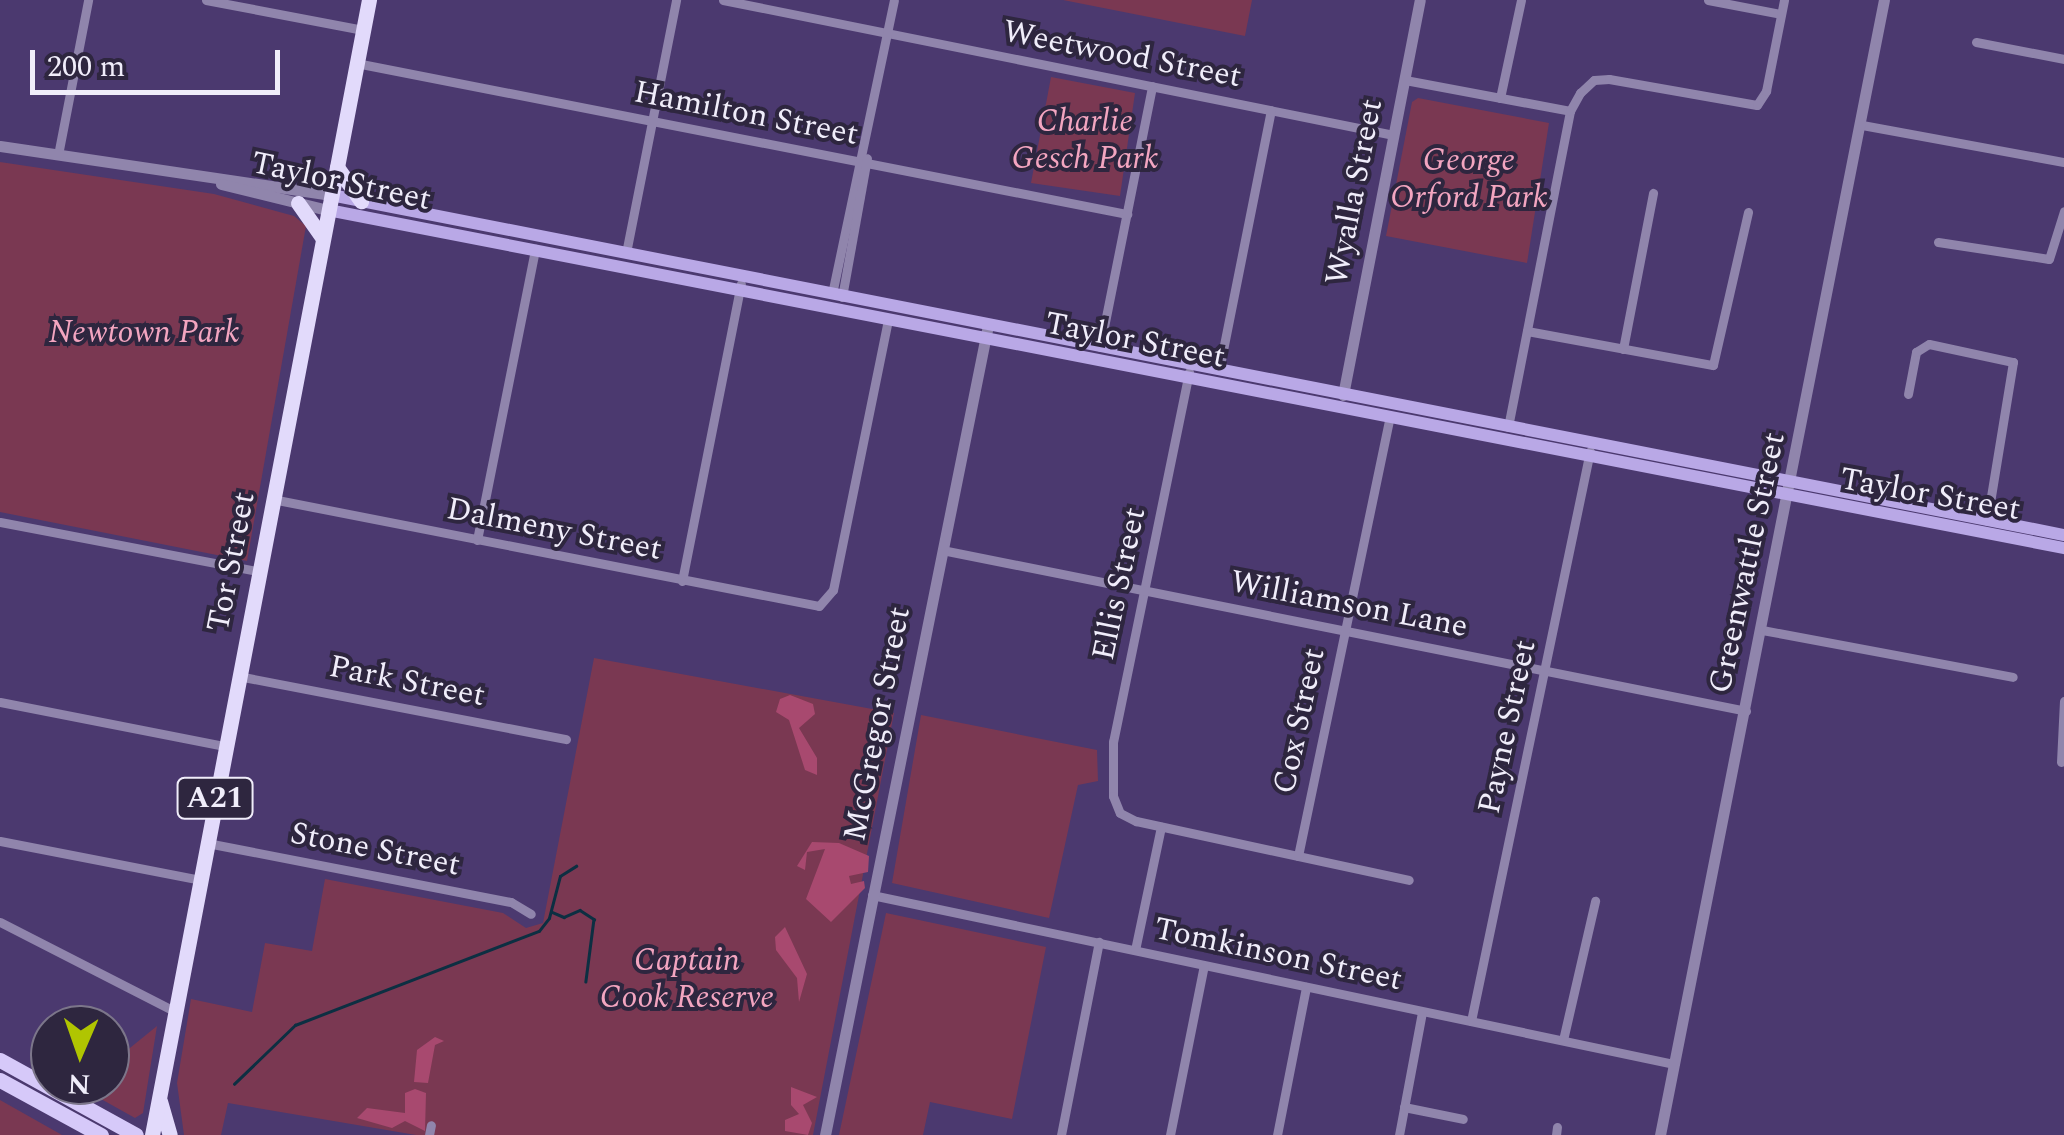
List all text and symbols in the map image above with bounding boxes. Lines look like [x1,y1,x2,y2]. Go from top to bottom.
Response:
street label: Weetwood Street [1000,13,1244,97]
scale bar [35,30,285,92]
text: 200 m [47,44,125,90]
street label: Hamilton Street [631,73,861,155]
street label: Wyalla Street [1318,96,1392,288]
park label: Charlie Gesch Park [1011,104,1159,179]
park label: George Orford Park [1390,143,1548,218]
street label: Taylor Street [248,144,434,220]
street label: Taylor Street [1042,305,1228,377]
park label: Newtown Park [49,314,239,352]
street label: Greenwattle Street [1702,429,1794,697]
street label: Taylor Street [1837,460,2023,530]
street label: Tor Street [200,489,264,635]
street label: Dalmeny Street [443,490,665,570]
street label: Ellis Street [1085,504,1155,664]
street label: Williamson Lane [1227,563,1471,647]
street label: McGregor Street [836,604,920,844]
street label: Payne Street [1471,637,1545,817]
street label: Cox Street [1266,645,1334,797]
street label: Park Street [326,648,488,716]
road number: A21 [175,773,255,823]
street label: Stone Street [287,815,463,885]
street label: Tomkinson Street [1151,910,1405,1000]
park label: Captain Cook Reserve [600,943,774,1018]
north arrow [30,1005,130,1105]
text: N [67,1062,91,1105]

